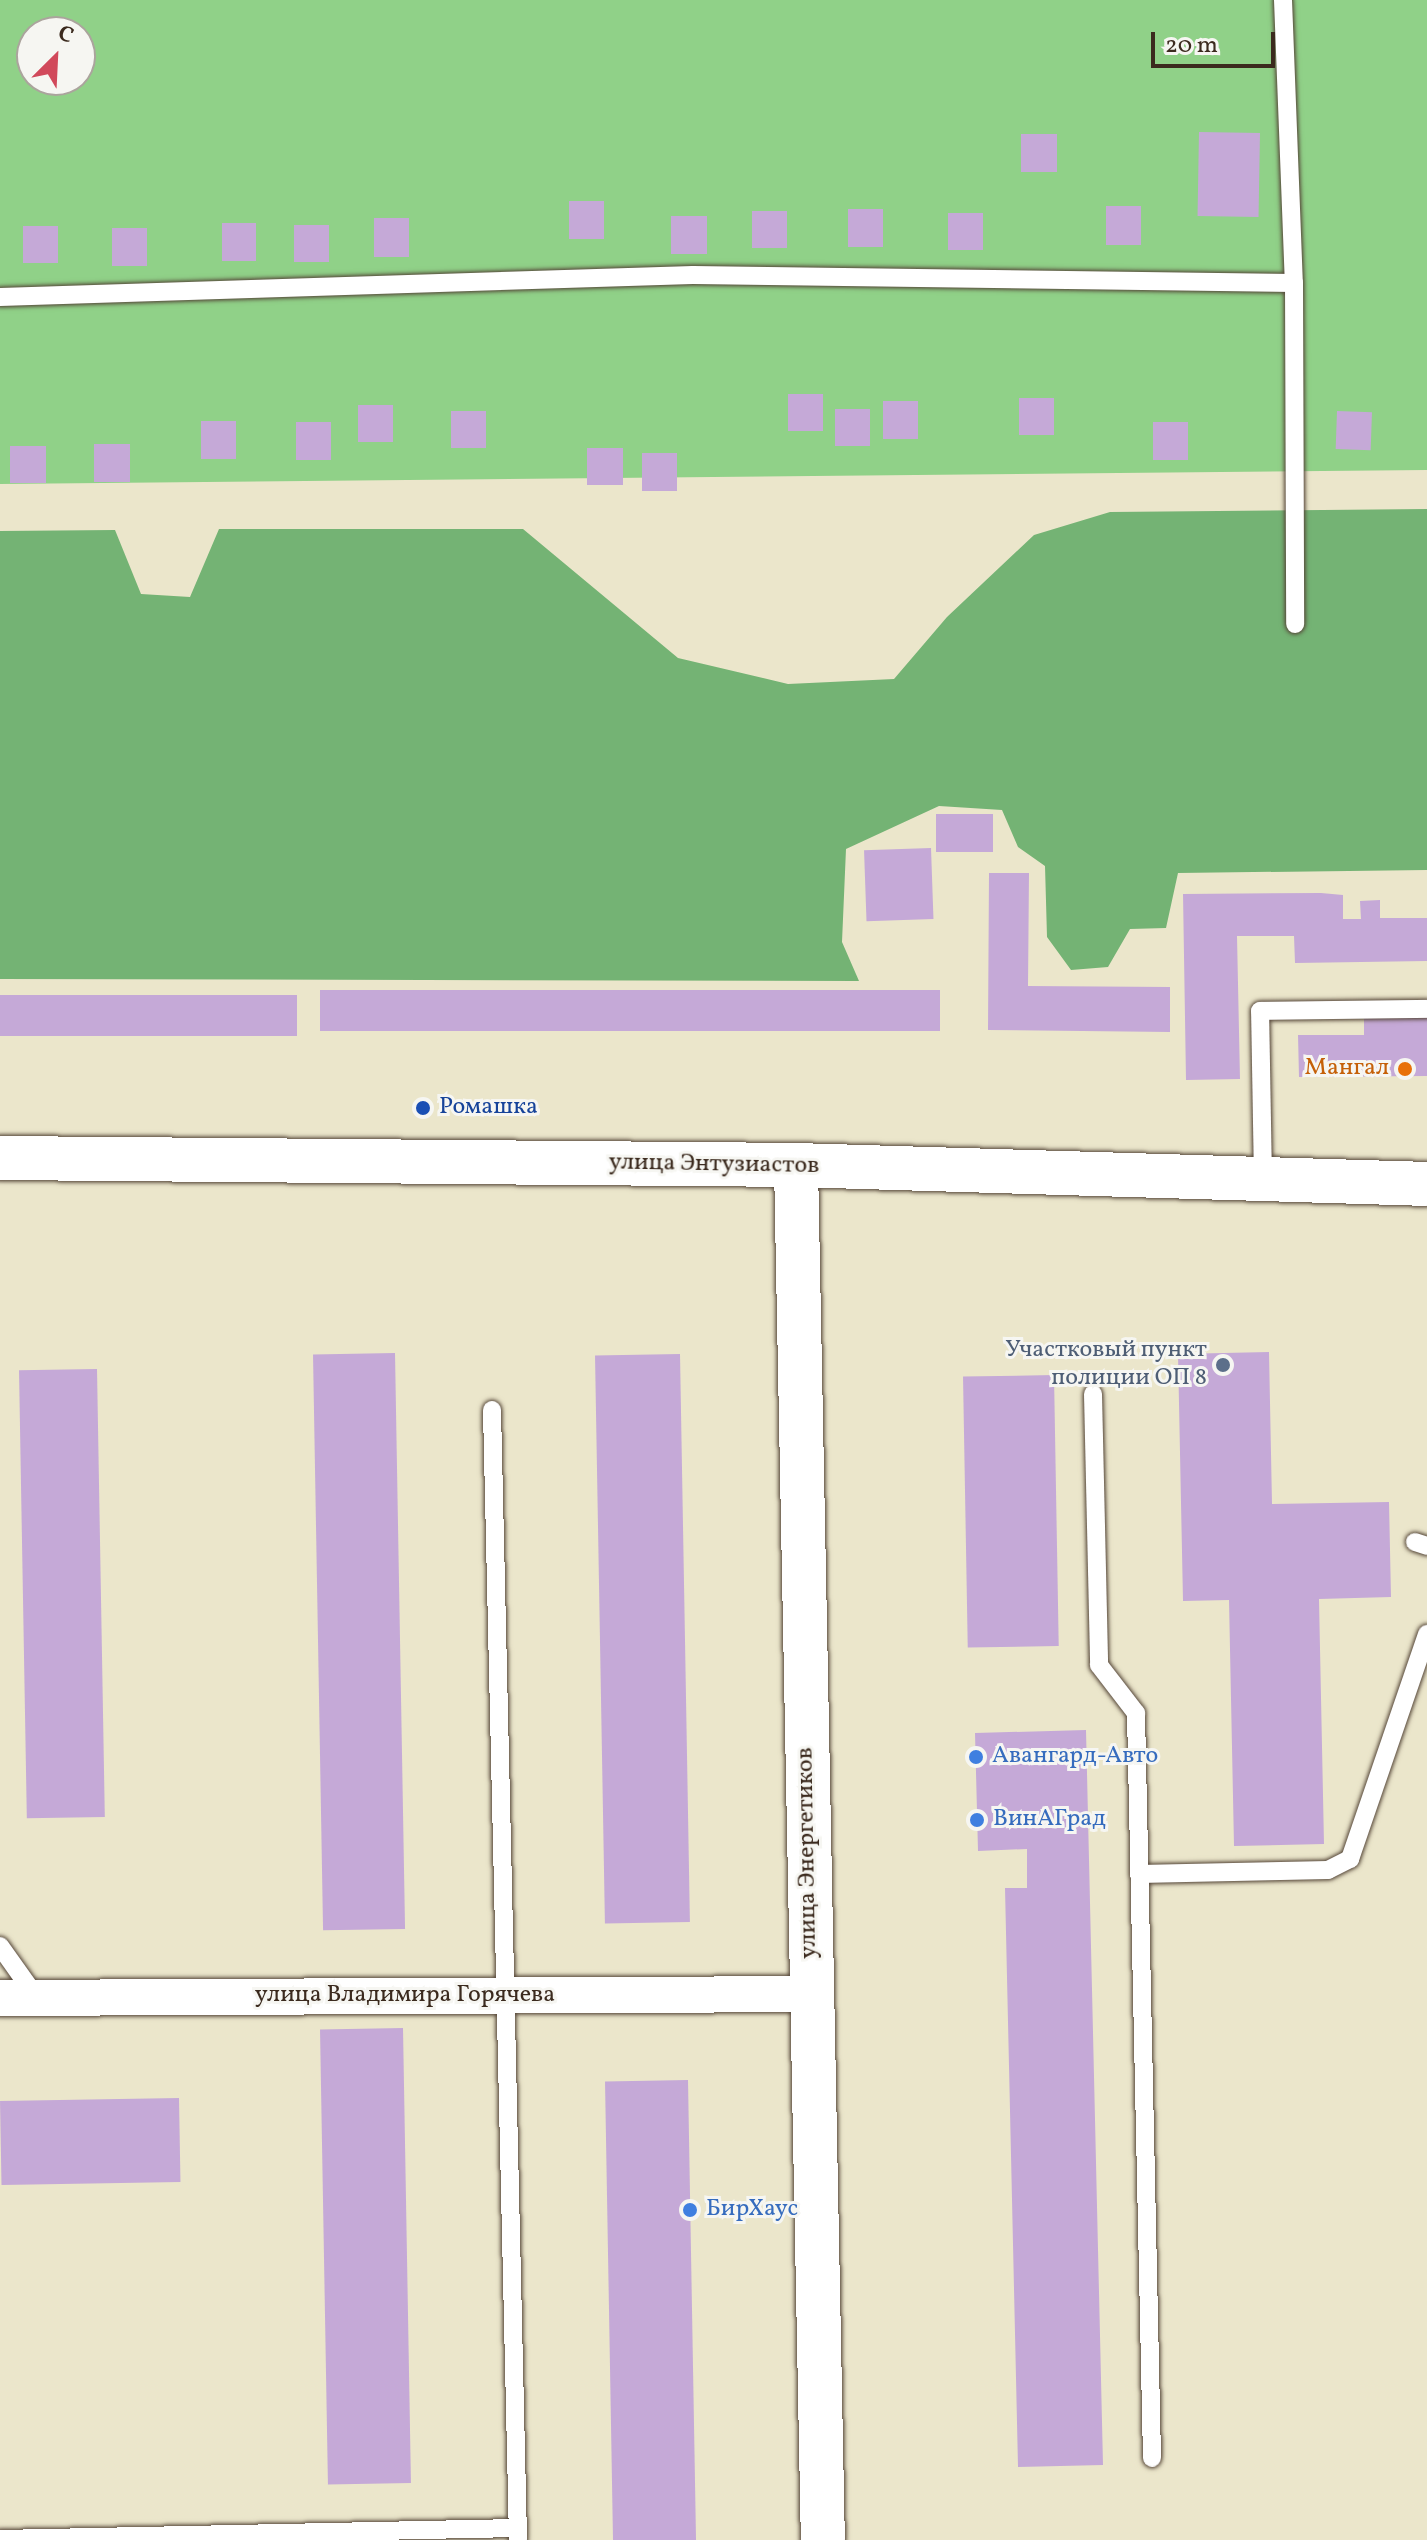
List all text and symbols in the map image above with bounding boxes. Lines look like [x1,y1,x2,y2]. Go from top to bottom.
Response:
north arrow [16,16,96,96]
scale bar [1155,16,1279,66]
text: С [52,18,78,52]
text: 20 m [1165,29,1218,63]
place label: Мангал [1305,1055,1389,1083]
marker: Мангал [1396,1060,1414,1078]
place label: Ромашка [439,1094,538,1122]
marker: Ромашка [414,1099,432,1117]
street label: улица Энтузиастов [608,1149,820,1181]
place label: Участковый пункт полиции ОП 8 [1005,1337,1207,1393]
marker: Участковый пункт полиции ОП 8 [1214,1356,1232,1374]
place label: Авангард-Авто [992,1743,1158,1771]
street label: улица Энергетиков [792,1747,824,1959]
marker: Авангард-Авто [967,1748,985,1766]
place label: ВинАГрад [993,1806,1106,1834]
marker: ВинАГрад [968,1811,986,1829]
street label: улица Владимира Горячева [255,1982,555,2010]
place label: БирХаус [706,2196,798,2224]
marker: БирХаус [681,2201,699,2219]

